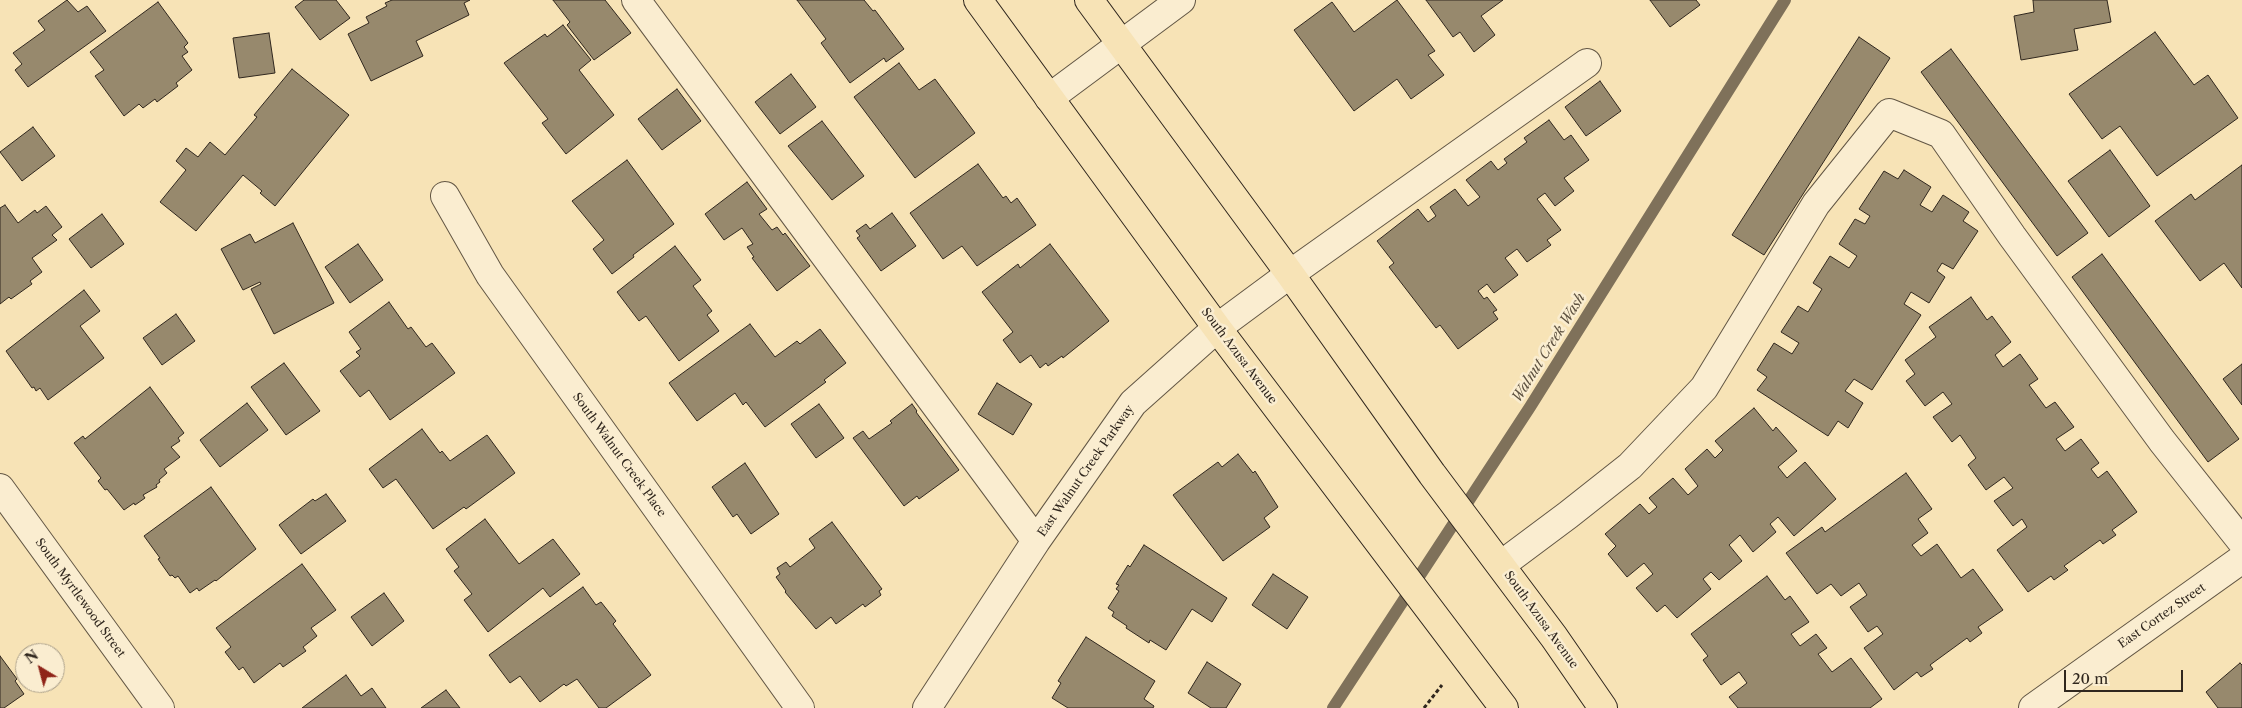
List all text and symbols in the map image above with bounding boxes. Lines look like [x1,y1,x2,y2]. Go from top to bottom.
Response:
water label: Walnut Creek Wash [1509,291,1589,405]
street label: South Azusa Avenue [1198,305,1280,407]
street label: South Walnut Creek Place [569,390,669,520]
street label: East Walnut Creek Parkway [1035,402,1137,540]
street label: South Myrtlewood Street [32,536,128,660]
street label: South Azusa Avenue [1501,569,1581,671]
street label: East Cortez Street [2116,581,2208,651]
north arrow [15,643,65,693]
text: N [21,646,42,668]
scale bar [2067,660,2186,692]
text: 20 m [2072,669,2108,688]

